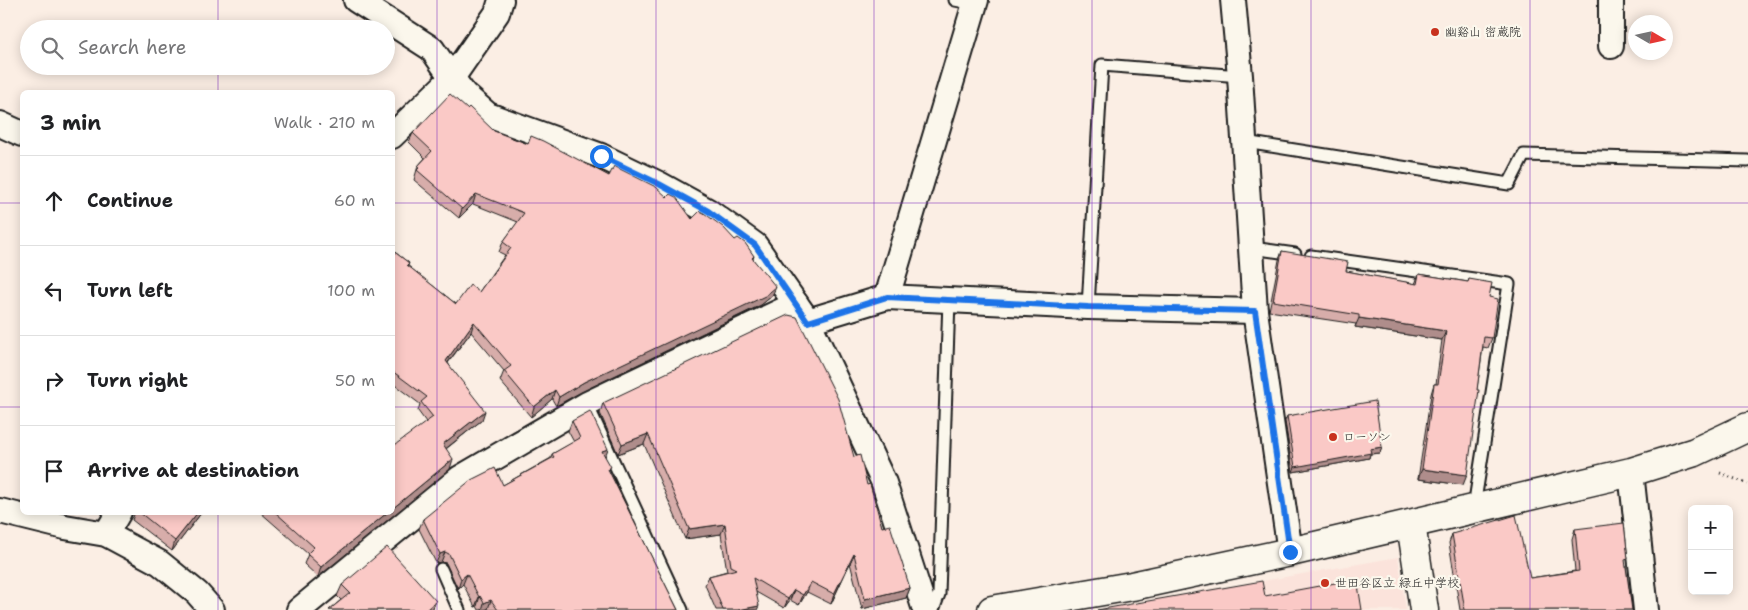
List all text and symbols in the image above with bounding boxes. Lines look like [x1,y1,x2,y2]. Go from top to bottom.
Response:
north arrow [1628,15,1673,60]
search box [20,20,395,75]
place label: 幽谿山 密蔵院 [1445,24,1521,40]
marker: 幽谿山 密蔵院 [1429,26,1441,38]
icon: search [38,34,66,62]
text: Search here [78,35,187,60]
text: 3 min [40,109,101,137]
text: Walk · 210 m [274,112,375,133]
route start [590,145,613,168]
icon: ahead [40,187,68,215]
text: Continue [87,188,173,213]
text: 60 m [334,190,375,211]
icon: left [40,277,68,305]
text: Turn left [87,278,173,303]
text: 100 m [327,280,375,301]
icon: right [40,367,68,395]
text: Turn right [87,368,188,393]
text: 50 m [335,370,375,391]
place label: ローソン [1343,429,1391,445]
marker: ローソン [1327,431,1339,443]
icon: arrive [40,457,68,485]
text: Arrive at destination [87,458,299,483]
map controls [1688,505,1733,595]
button: + [1688,505,1733,550]
route end [1279,541,1302,564]
button: − [1688,550,1733,595]
place label: 世田谷区立 緑丘中学校 [1335,575,1459,591]
marker: 世田谷区立 緑丘中学校 [1319,577,1331,589]

